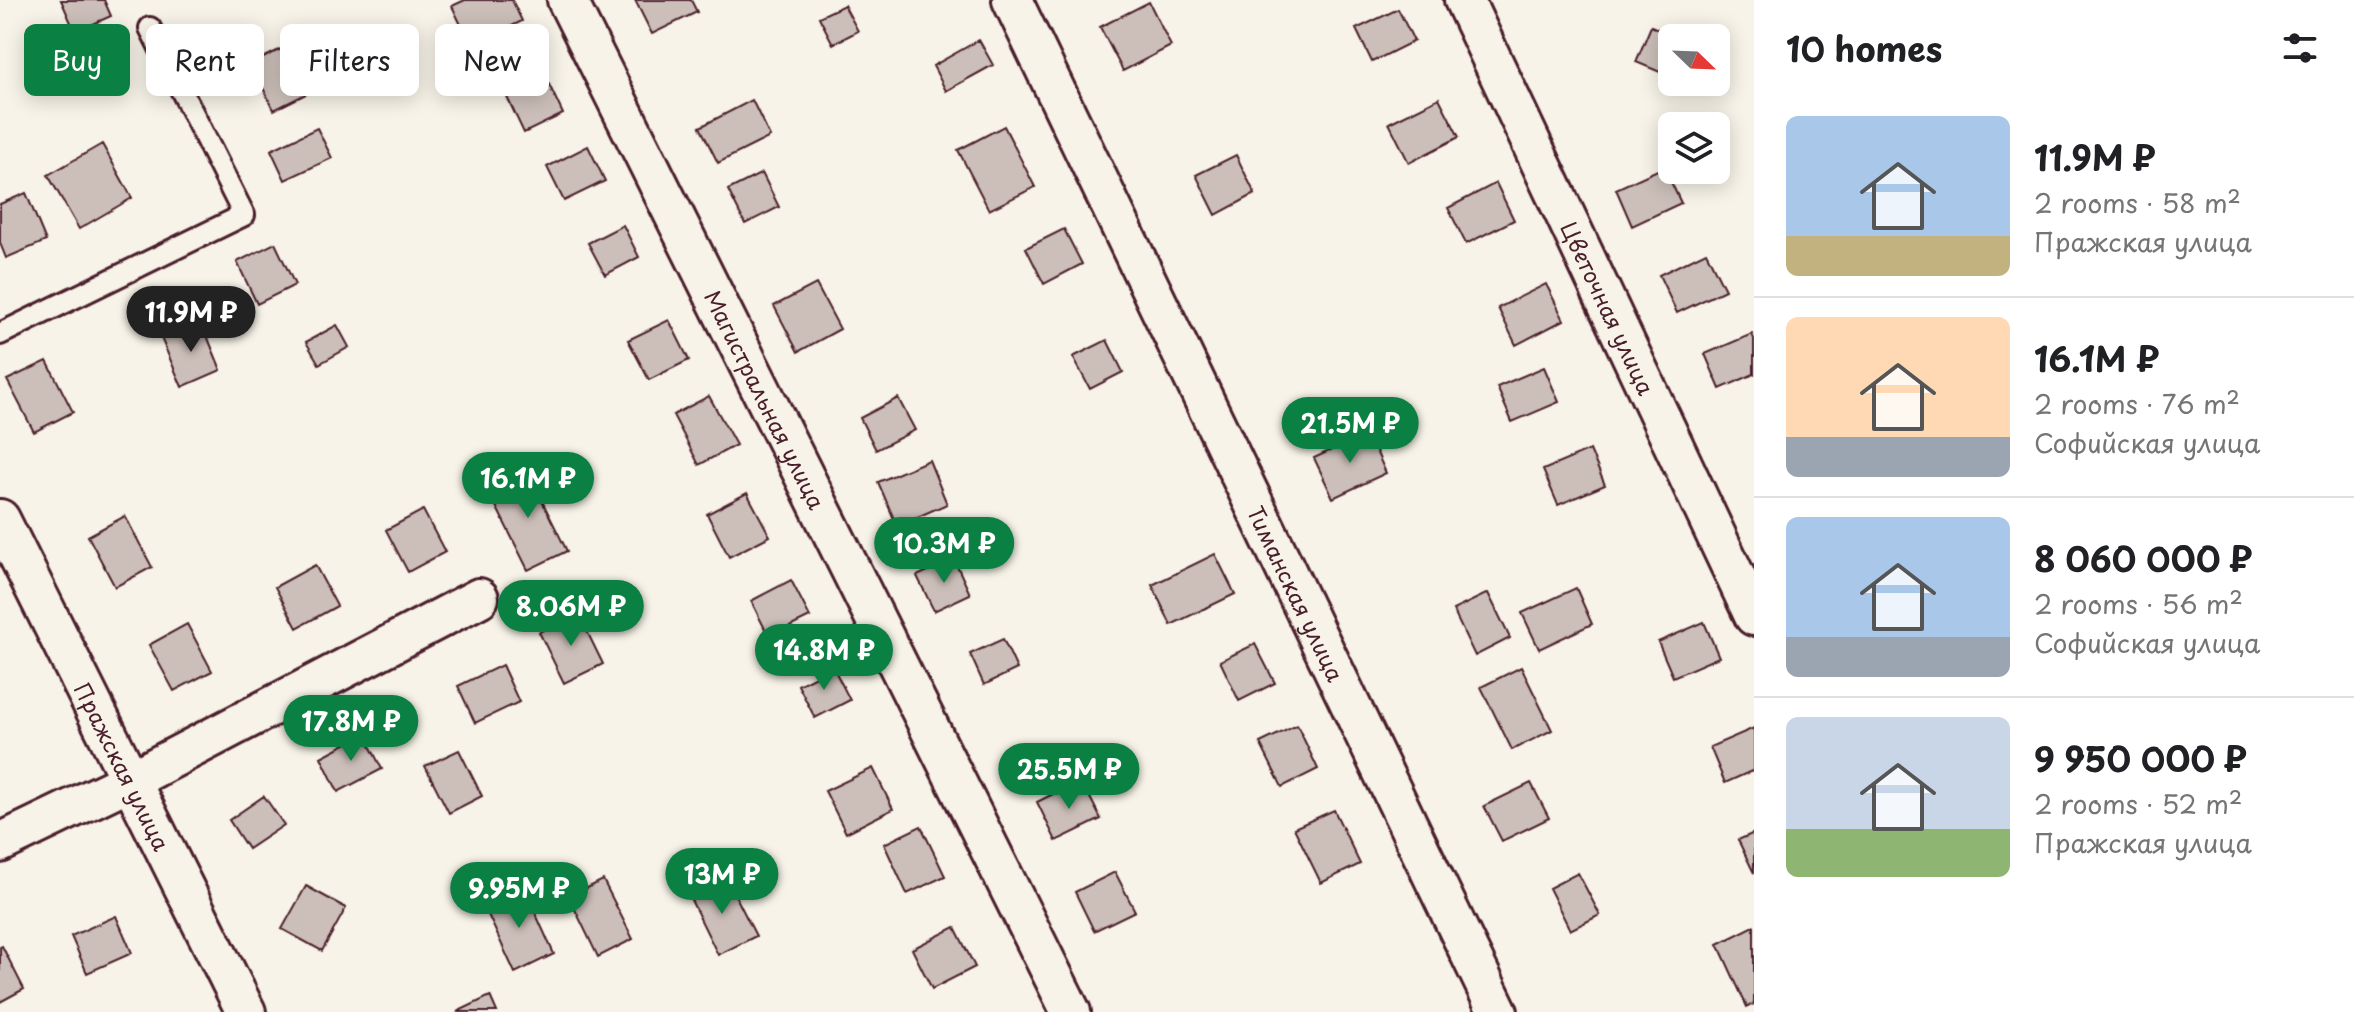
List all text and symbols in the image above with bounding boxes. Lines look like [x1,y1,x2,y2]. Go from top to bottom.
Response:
text: 10 homes [1786,22,1942,74]
chip: Buy [24,24,130,96]
chip: Rent [146,24,264,96]
chip: Filters [280,24,419,96]
chip: New [435,24,549,96]
north arrow [1658,24,1730,96]
map controls [1658,24,1730,184]
icon: filters [2278,26,2322,70]
button: layers [1658,112,1730,184]
text: 11.9M ₽ [2034,131,2156,183]
icon: home [1850,148,1946,244]
text: 2 rooms · 58 m² [2034,183,2241,222]
street label: Цветочная улица [1554,216,1664,400]
text: Пражская улица [2034,222,2252,261]
street label: Магистральная улица [697,284,834,515]
pin: 11.9M ₽ [117,286,265,354]
text: 11.9M ₽ [144,292,238,331]
text: 16.1M ₽ [2034,332,2160,384]
icon: home [1850,349,1946,445]
text: 2 rooms · 76 m² [2034,384,2240,423]
pin: 21.5M ₽ [1276,397,1424,465]
text: 21.5M ₽ [1300,403,1400,442]
text: Софийская улица [2034,423,2260,462]
pin: 16.1M ₽ [454,452,602,520]
text: 16.1M ₽ [480,458,576,497]
street label: Тиманская улица [1241,500,1353,687]
pin: 10.3M ₽ [870,517,1018,585]
text: 10.3M ₽ [892,523,996,562]
text: 8 060 000 ₽ [2034,532,2252,584]
icon: home [1850,549,1946,645]
pin: 8.06M ₽ [497,580,645,648]
text: 2 rooms · 56 m² [2034,584,2243,623]
text: 8.06M ₽ [516,586,626,625]
text: Софийская улица [2034,623,2260,662]
pin: 14.8M ₽ [750,624,898,692]
text: 14.8M ₽ [773,630,875,669]
street label: Пражская улица [67,676,179,856]
pin: 17.8M ₽ [277,695,425,763]
text: 17.8M ₽ [301,701,401,740]
text: 9 950 000 ₽ [2034,732,2247,784]
pin: 25.5M ₽ [995,743,1143,811]
text: 25.5M ₽ [1016,749,1122,788]
icon: home [1850,749,1946,845]
text: 2 rooms · 52 m² [2034,784,2242,823]
text: Пражская улица [2034,823,2252,862]
pin: 13M ₽ [666,848,778,916]
text: 13M ₽ [683,854,761,893]
pin: 9.95M ₽ [445,862,593,930]
text: 9.95M ₽ [468,868,570,907]

